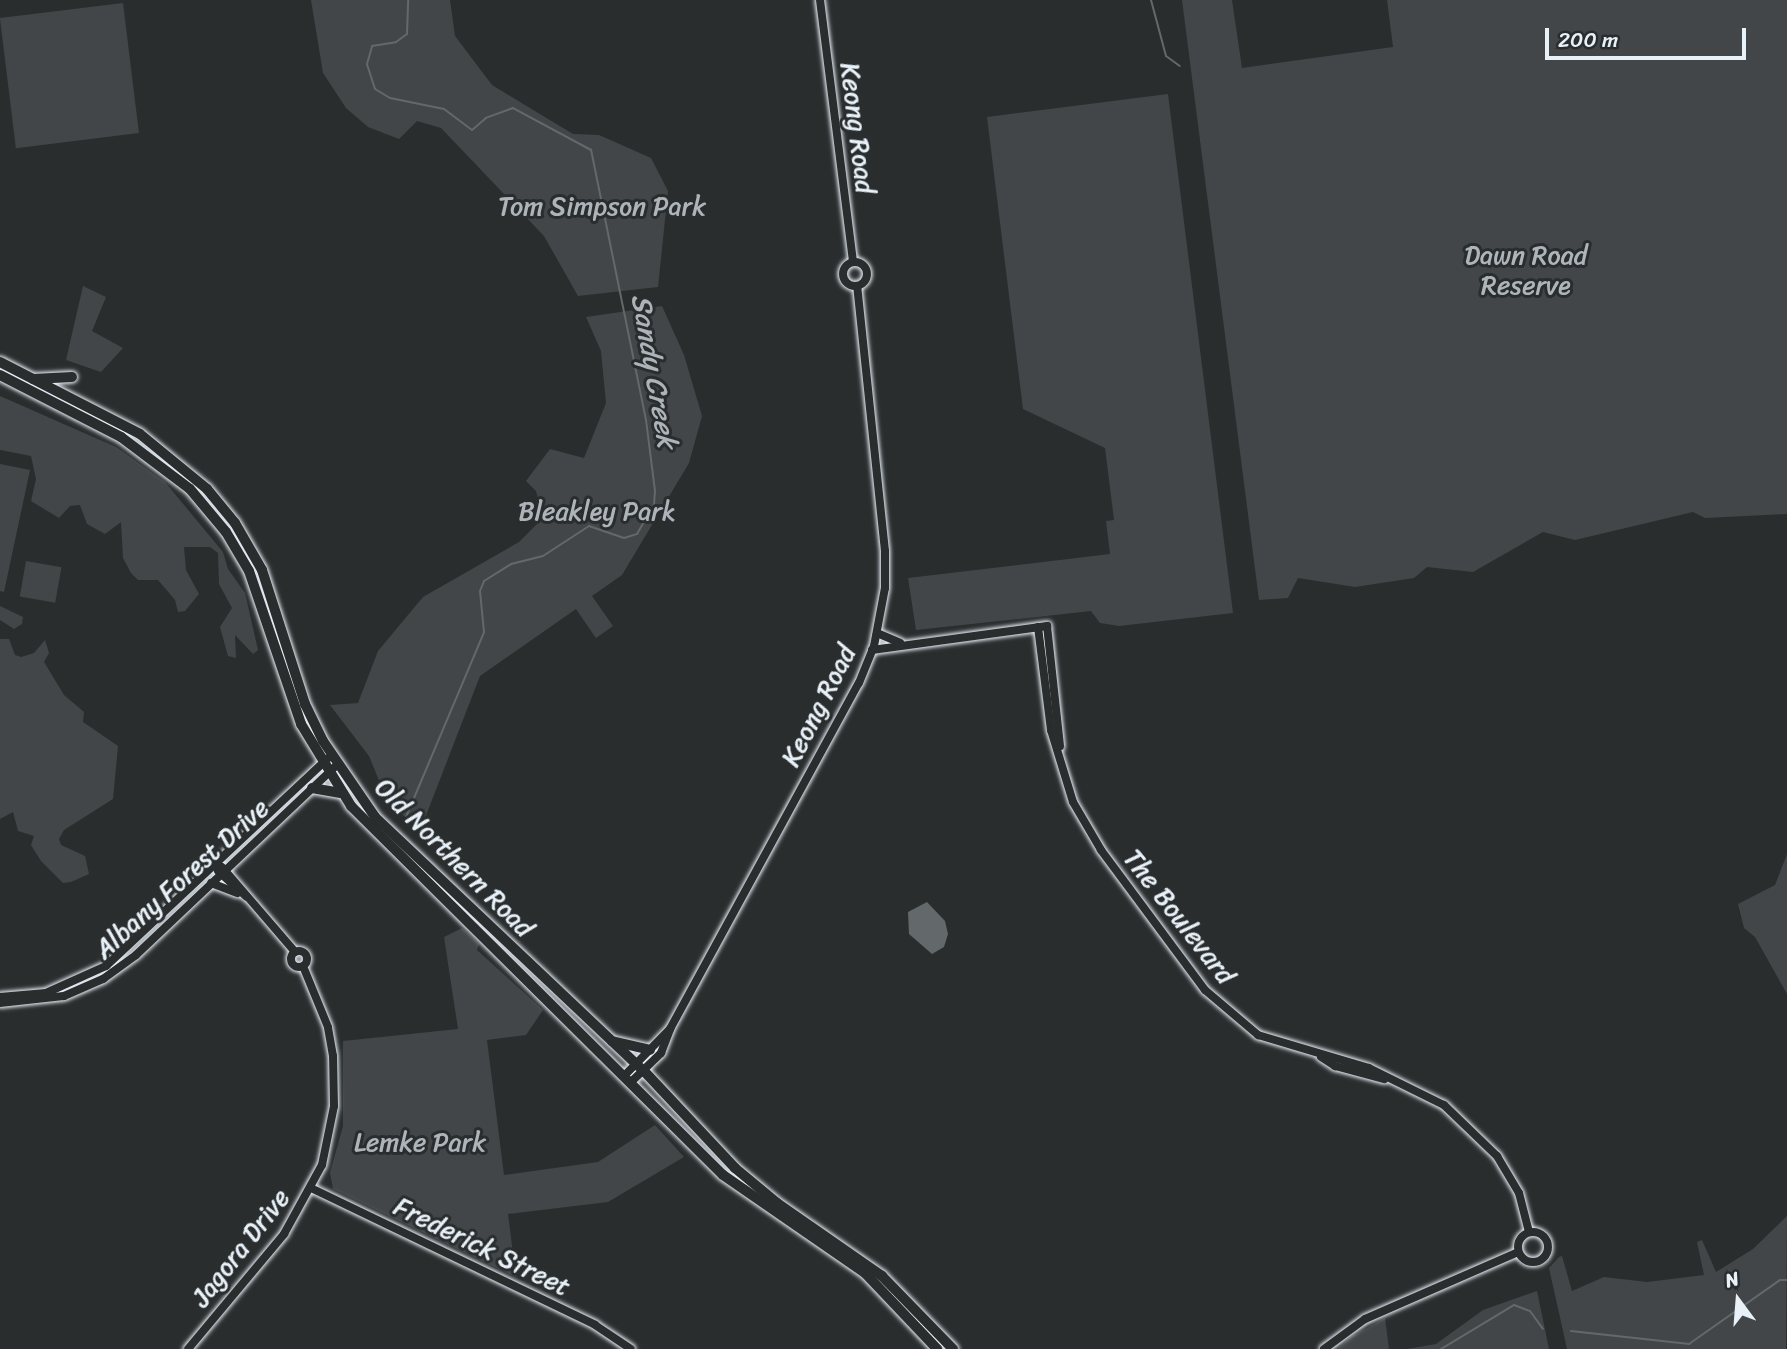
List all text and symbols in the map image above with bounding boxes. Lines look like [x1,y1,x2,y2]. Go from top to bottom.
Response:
scale bar [1549,14,1750,58]
text: 200 m [1558,21,1618,59]
street label: Keong Road [833,61,881,195]
park label: Tom Simpson Park [498,191,706,223]
park label: Dawn Road Reserve [1464,240,1588,302]
water label: Sandy Creek [624,291,684,451]
park label: Bleakley Park [518,496,676,528]
street label: Keong Road [775,640,863,772]
street label: Old Northern Road [368,772,540,944]
street label: Albany Forest Drive [88,792,276,966]
street label: The Boulevard [1117,844,1241,990]
park label: Lemke Park [354,1127,486,1159]
street label: Jagora Drive [185,1183,297,1313]
street label: Frederick Street [389,1191,575,1303]
text: N [1721,1262,1743,1297]
north arrow [1703,1265,1773,1335]

